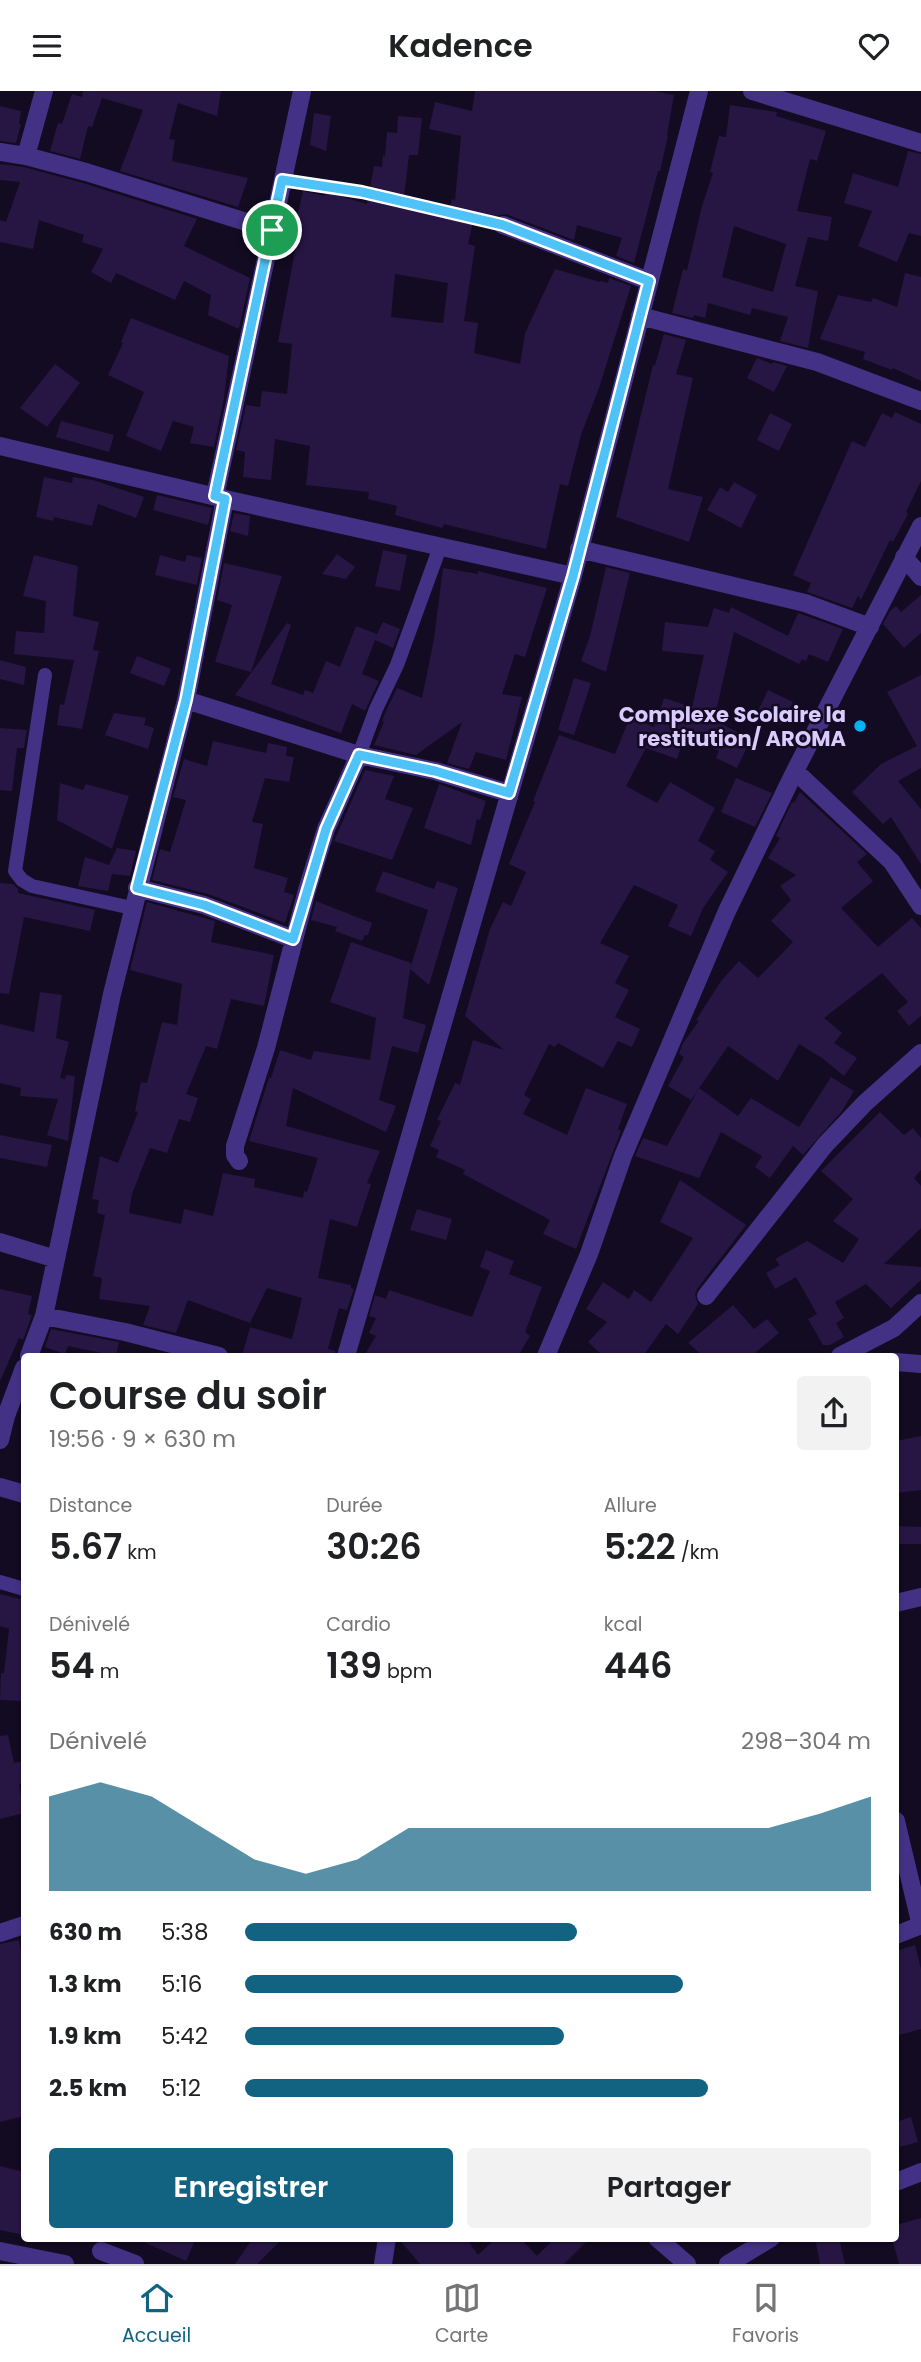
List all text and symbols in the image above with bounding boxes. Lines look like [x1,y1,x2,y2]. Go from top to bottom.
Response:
text: Kadence [388,23,533,68]
icon: menu [28,27,66,65]
icon: heart [855,27,893,65]
pin [242,200,302,260]
icon: arrive [253,211,291,249]
place label: Complexe Scolaire la restitution/ AROMA [619,700,847,753]
marker: Complexe Scolaire la restitution/ AROMA [852,718,868,734]
text: Course du soir [49,1369,327,1422]
button: share [797,1376,871,1450]
text: 19:56 · 9 × 630 m [49,1423,236,1455]
text: Distance [49,1492,132,1519]
text: Durée [326,1492,383,1519]
text: Allure [604,1492,657,1519]
text: 5.67 [49,1522,122,1571]
text: 30:26 [326,1522,422,1571]
text: 5:22 [604,1522,676,1571]
text: km [122,1539,157,1566]
text: /km [676,1539,719,1566]
text: Dénivelé [49,1611,130,1638]
text: Cardio [326,1611,391,1638]
text: kcal [604,1611,643,1638]
text: 54 [49,1641,95,1690]
text: 139 [326,1641,382,1690]
text: 446 [604,1641,672,1690]
text: m [95,1658,119,1685]
text: bpm [382,1658,432,1685]
text: Dénivelé [49,1725,147,1757]
text: 298–304 m [741,1725,871,1757]
text: 630 m [49,1916,122,1948]
text: 5:38 [161,1916,208,1948]
text: 1.3 km [49,1968,122,2000]
text: 5:16 [161,1968,202,2000]
text: 1.9 km [49,2020,122,2052]
text: 5:42 [161,2020,208,2052]
text: 2.5 km [49,2072,127,2104]
text: 5:12 [161,2072,201,2104]
button: Enregistrer [49,2148,453,2228]
button: Partager [467,2148,871,2228]
tab: Accueil [122,2279,191,2350]
tab: Carte [435,2279,488,2350]
tab: Favoris [732,2279,799,2350]

